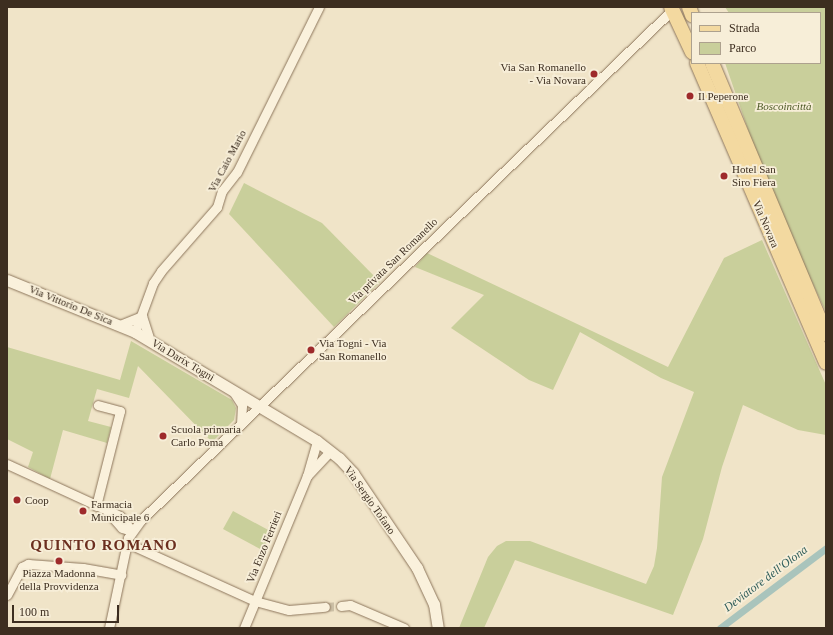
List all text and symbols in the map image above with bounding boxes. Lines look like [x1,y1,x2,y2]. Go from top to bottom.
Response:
legend [691,12,821,64]
text: Strada [729,21,760,35]
text: Parco [729,41,756,55]
place label: Via San Romanello - Via Novara [501,61,586,87]
marker: Via San Romanello - Via Novara [589,69,599,79]
place label: Il Peperone [698,89,748,103]
marker: Il Peperone [685,91,695,101]
park label: Boscoincittà [757,99,811,113]
street label: Via Caio Mario [205,128,249,194]
place label: Hotel San Siro Fiera [732,163,776,189]
marker: Hotel San Siro Fiera [719,171,729,181]
street label: Via Novara [750,198,782,250]
street label: Via privata San Romanello [346,215,440,307]
street label: Via Vittorio De Sica [27,282,115,328]
street label: Via Darix Togni [149,336,217,384]
place label: Via Togni - Via San Romanello [319,337,387,363]
marker: Via Togni - Via San Romanello [306,345,316,355]
place label: Scuola primaria Carlo Poma [171,423,241,449]
marker: Scuola primaria Carlo Poma [158,431,168,441]
street label: Via Sergio Tofano [342,463,398,537]
place label: Coop [25,493,49,507]
marker: Coop [12,495,22,505]
place label: Farmacia Municipale 6 [91,498,149,524]
marker: Farmacia Municipale 6 [78,506,88,516]
street label: Via Enzo Ferrieri [244,509,284,585]
district label: QUINTO ROMANO [30,537,178,555]
water label: Deviatore dell'Olona [721,543,811,615]
marker: Piazza Madonna della Provvidenza [54,556,64,566]
place label: Piazza Madonna della Provvidenza [19,567,99,593]
scale bar [14,597,121,623]
text: 100 m [19,605,49,619]

